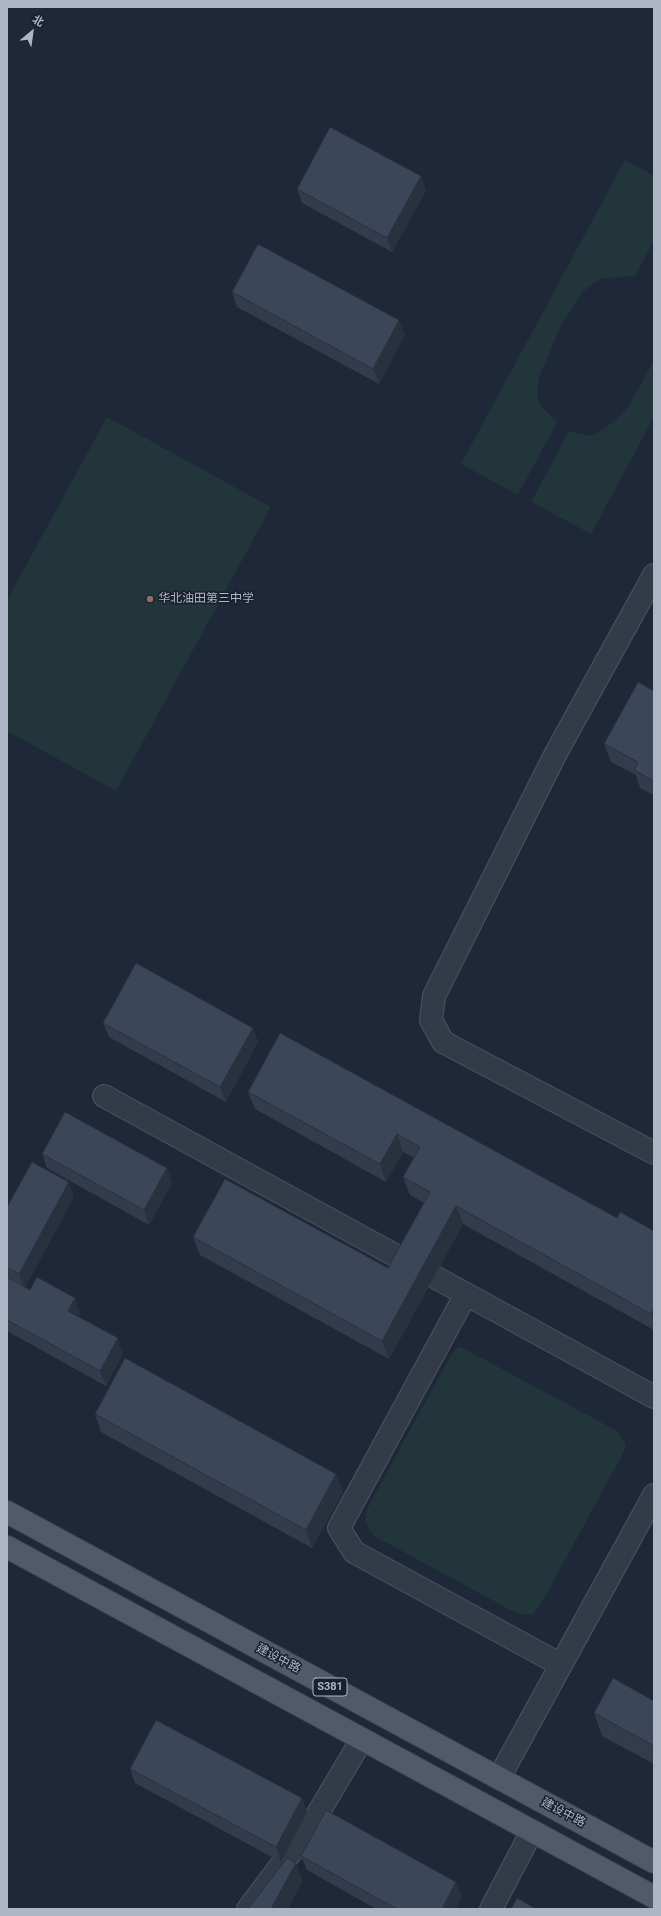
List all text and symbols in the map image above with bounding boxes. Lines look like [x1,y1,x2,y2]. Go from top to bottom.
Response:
north arrow [12,12,52,52]
text: 北 [30,13,46,29]
place label: 华北油田第三中学 [158,592,254,606]
marker: 华北油田第三中学 [145,594,155,604]
street label: 建设中路 [253,1641,303,1677]
road number: S381 [313,1678,347,1696]
street label: 建设中路 [538,1795,588,1831]

